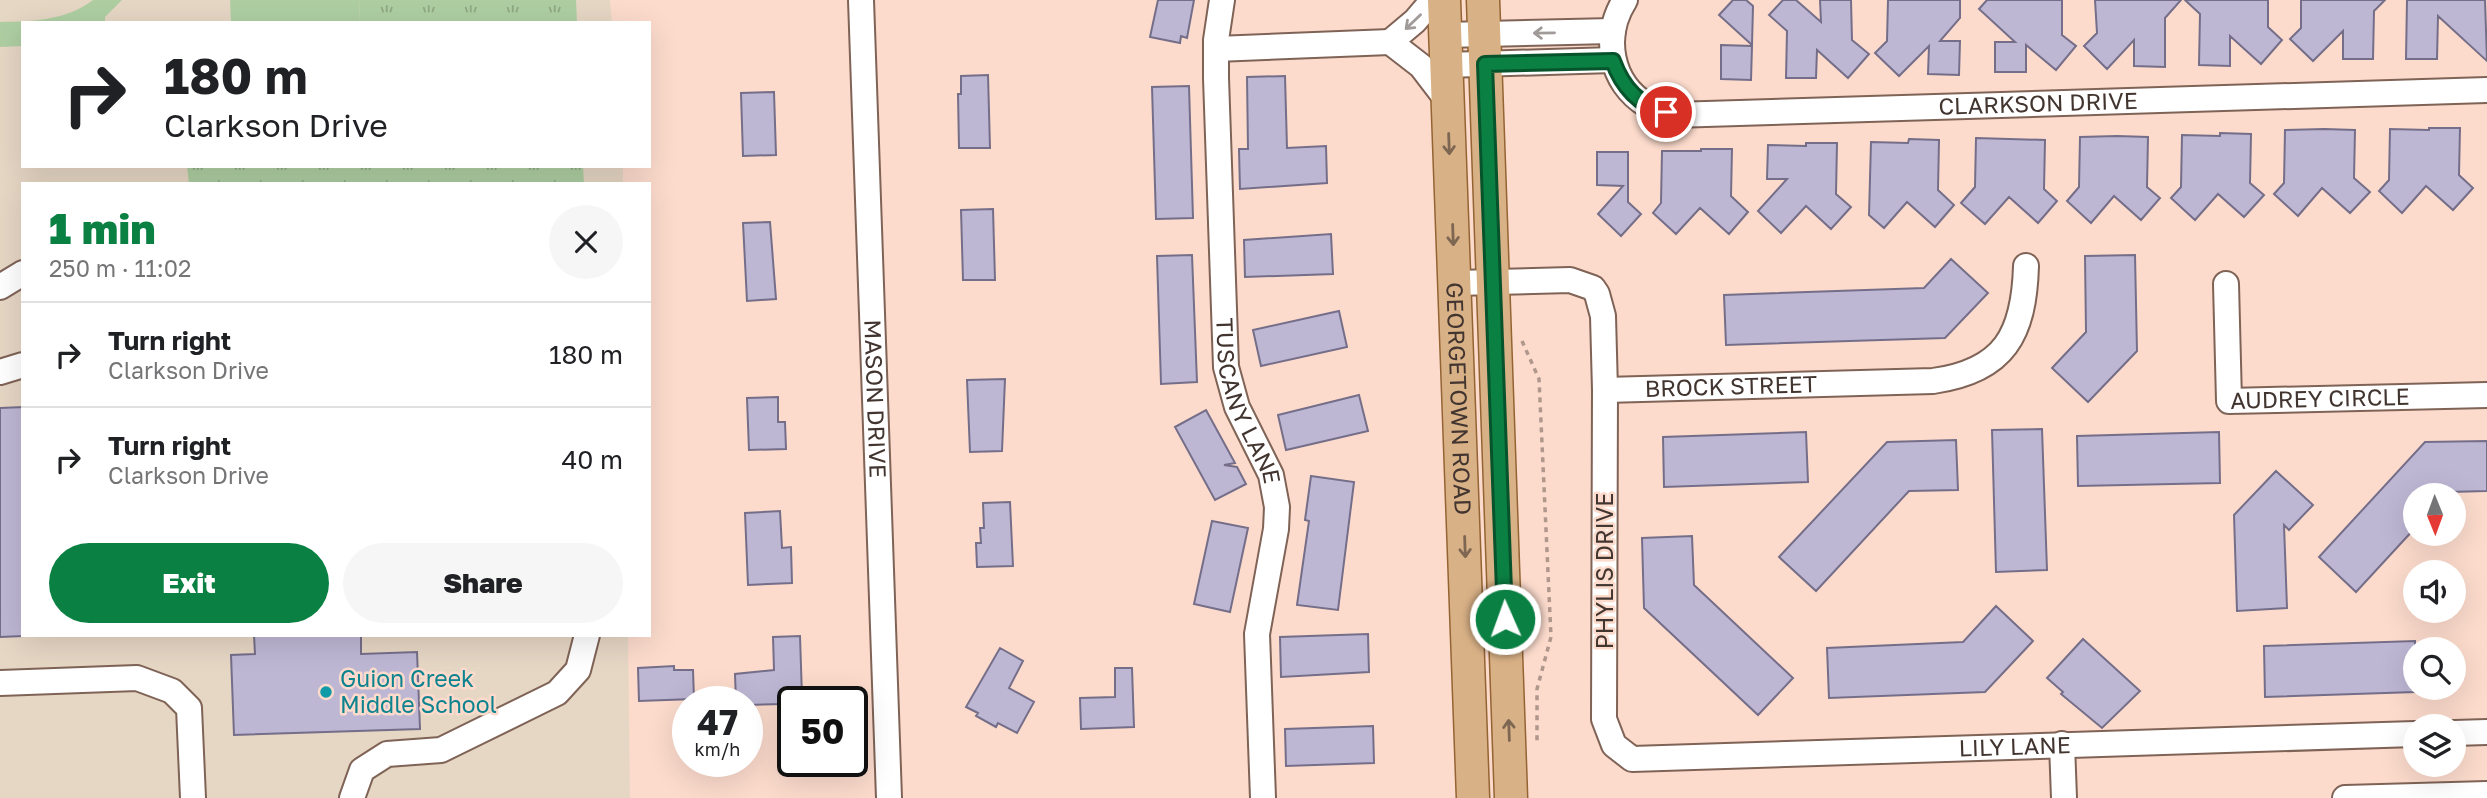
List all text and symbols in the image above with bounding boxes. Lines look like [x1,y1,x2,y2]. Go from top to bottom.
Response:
one-way arrow [1404,14,1422,30]
one-way arrow [1533,26,1556,39]
text: 180 m [164,46,308,105]
icon: right [49,49,140,140]
pin [1636,82,1696,142]
street label: CLARKSON DRIVE [1938,86,2138,120]
icon: arrive [1647,93,1685,131]
text: Clarkson Drive [164,106,388,144]
one-way arrow [1443,132,1456,155]
text: 1 min [49,203,156,253]
button: close [549,205,623,279]
one-way arrow [1446,223,1459,246]
text: 250 m · 11:02 [49,254,191,282]
street label: GEORGETOWN ROAD [1441,282,1478,516]
street label: TUSCANY LANE [1211,317,1287,486]
street label: MASON DRIVE [859,319,893,478]
text: Turn right [108,325,231,356]
icon: right [49,336,87,374]
text: 180 m [549,339,623,370]
text: Clarkson Drive [108,356,269,384]
street label: BROCK STREET [1644,369,1817,402]
street label: AUDREY CIRCLE [2230,382,2410,414]
text: Turn right [108,430,231,461]
icon: right [49,441,87,479]
text: 40 m [562,444,623,475]
text: Clarkson Drive [108,461,269,489]
north arrow [2403,483,2466,546]
map controls [2403,483,2466,777]
street label: PHYLIS DRIVE [1590,493,1618,649]
one-way arrow [1458,535,1471,558]
button: Exit [49,543,329,623]
button: Share [343,543,623,623]
button: sound [2403,560,2466,623]
position arrow [1468,582,1542,656]
button: search [2403,637,2466,700]
place label: Guion Creek Middle School [340,664,497,718]
marker: Guion Creek Middle School [318,684,334,700]
speed limit sign: 50 [777,686,868,777]
text: 47 [697,701,738,743]
button: layers [2403,714,2466,777]
one-way arrow [1503,719,1516,742]
street label: LILY LANE [1958,730,2071,762]
text: km/h [695,738,740,760]

